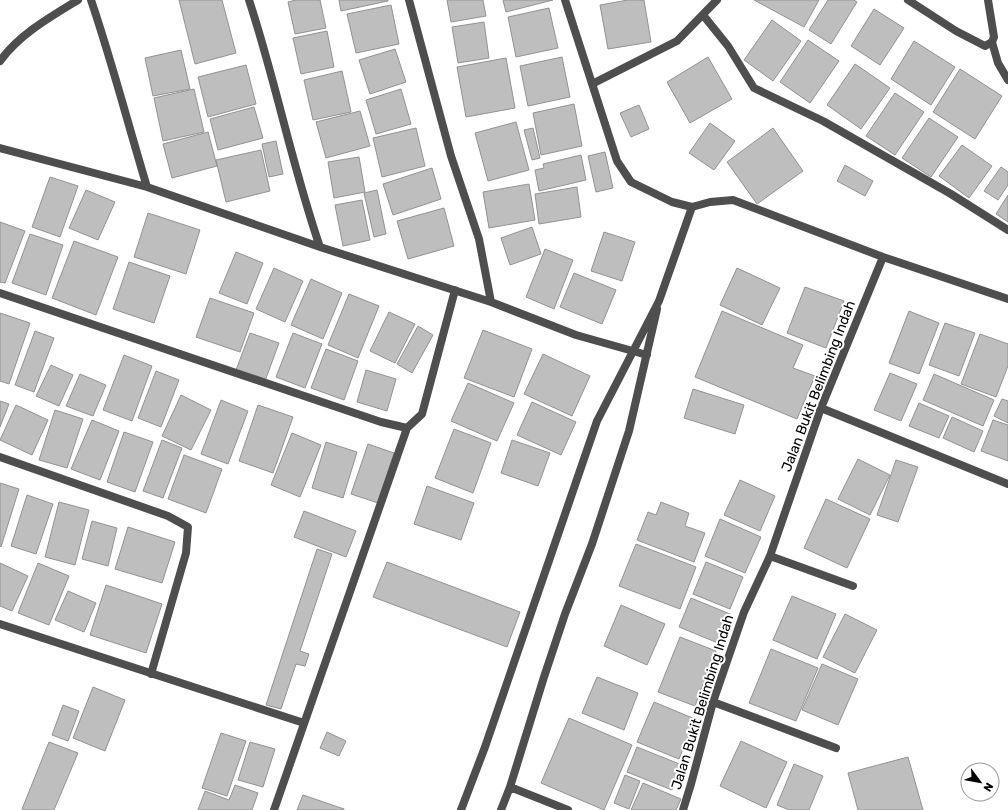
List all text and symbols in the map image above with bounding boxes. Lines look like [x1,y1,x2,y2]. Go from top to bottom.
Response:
street label: Jalan Bukit Belimbing Indah [778,298,859,474]
street label: Jalan Bukit Belimbing Indah [668,613,737,792]
north arrow [960,762,1000,802]
text: N [980,780,996,794]

